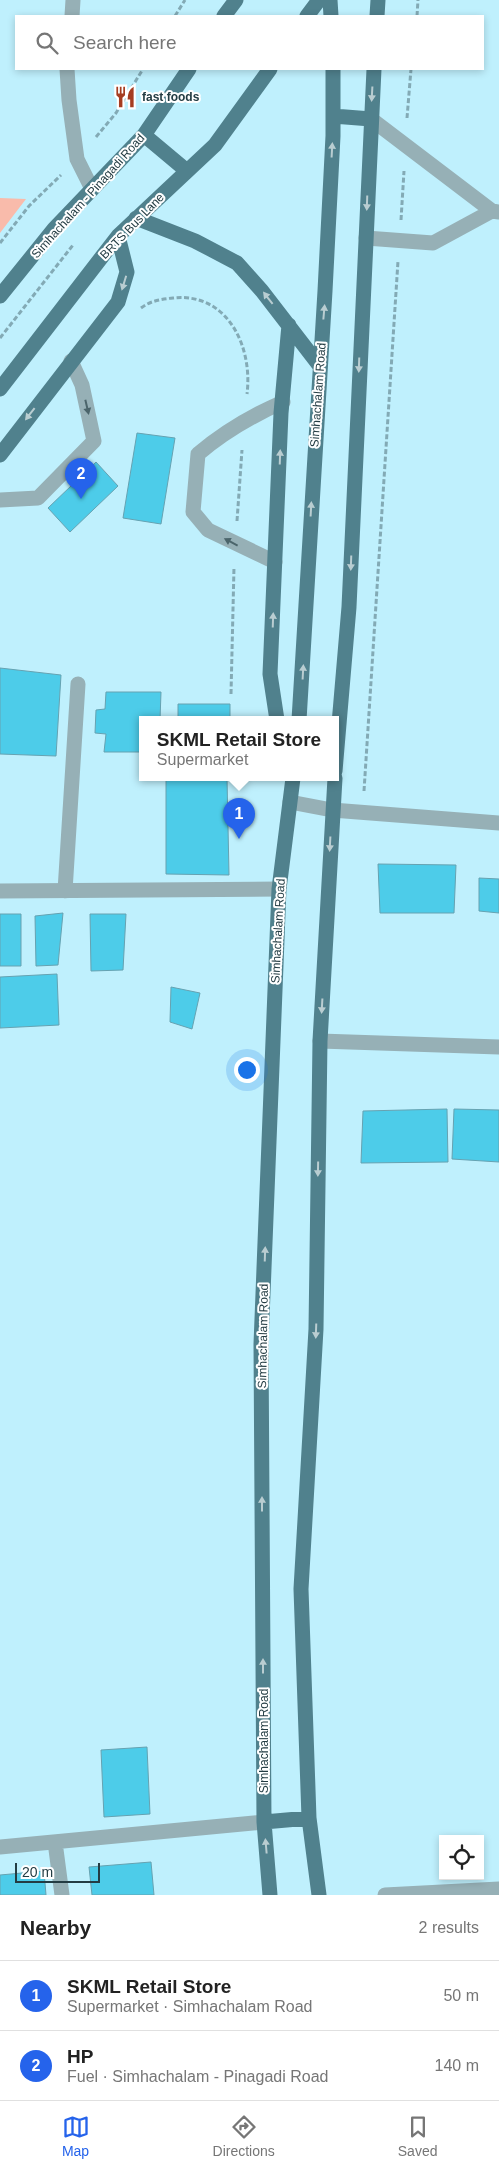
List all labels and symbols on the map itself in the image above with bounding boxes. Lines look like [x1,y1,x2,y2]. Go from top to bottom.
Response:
restaurant icon: fast foods [112,84,138,110]
one-way arrow [368,86,376,102]
place label: fast foods [142,90,200,104]
street label: Simhachalam - Pinagadi Road [29,131,147,261]
one-way arrow [329,142,337,158]
street label: BRTS Bus Lane [97,190,167,262]
one-way arrow [363,195,371,211]
one-way arrow [119,276,127,291]
one-way arrow [263,292,274,305]
one-way arrow [320,304,328,320]
street label: Simhachalam Road [307,342,329,448]
one-way arrow [355,358,363,374]
one-way arrow [83,399,91,414]
one-way arrow [24,407,35,420]
one-way arrow [276,449,284,465]
pin: 2 [65,458,97,499]
one-way arrow [308,501,316,517]
one-way arrow [223,538,238,546]
one-way arrow [347,555,355,571]
one-way arrow [269,611,277,627]
one-way arrow [299,663,307,679]
pin: 1 [223,798,255,839]
one-way arrow [326,836,334,852]
street label: Simhachalam Road [268,878,288,984]
one-way arrow [317,998,325,1014]
your location [234,1057,260,1083]
one-way arrow [314,1161,322,1177]
one-way arrow [261,1246,269,1262]
street label: Simhachalam Road [255,1284,271,1388]
one-way arrow [311,1323,319,1339]
one-way arrow [258,1496,266,1512]
one-way arrow [259,1658,267,1674]
street label: Simhachalam Road [257,1689,271,1793]
one-way arrow [262,1838,270,1854]
scale bar [15,1860,100,1883]

